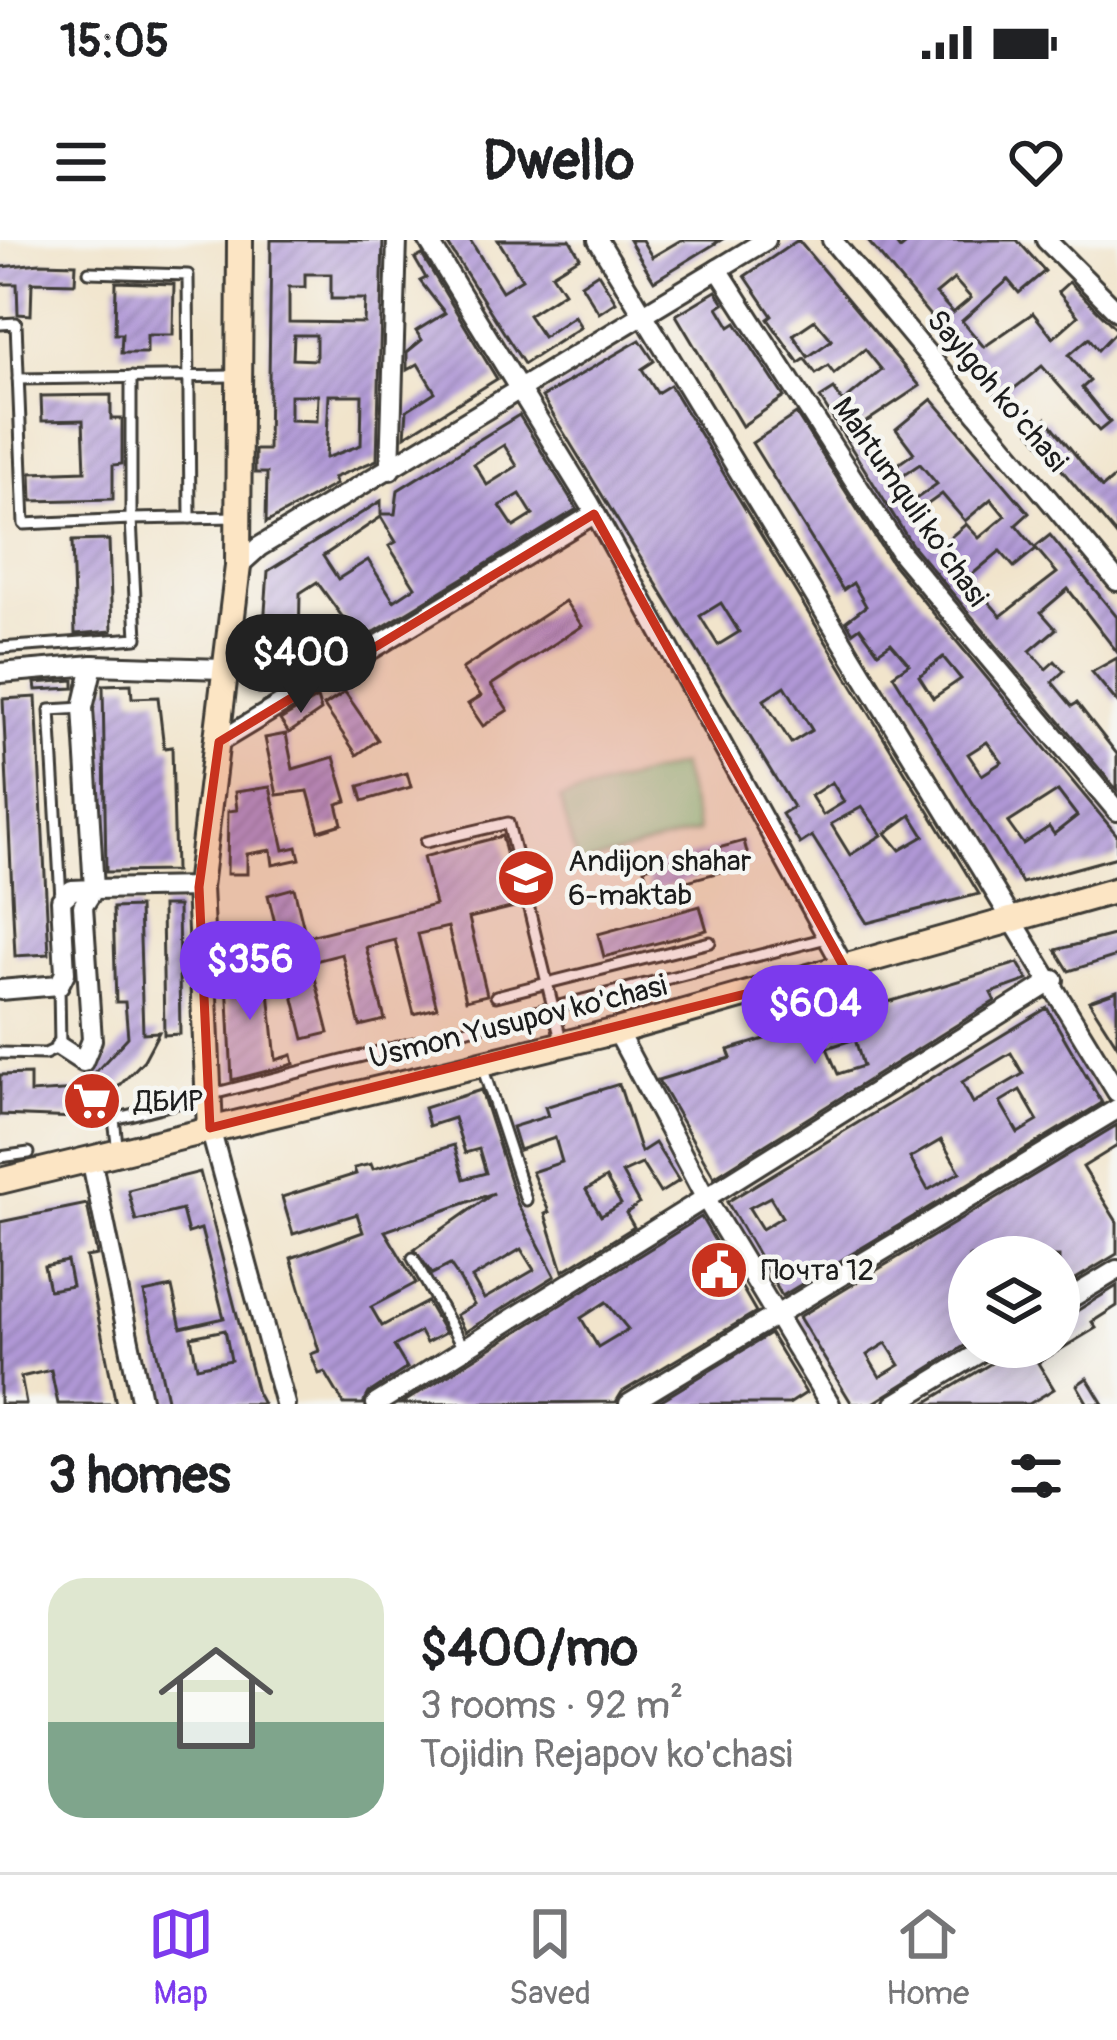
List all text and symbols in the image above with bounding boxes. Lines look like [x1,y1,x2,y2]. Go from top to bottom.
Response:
text: 15:05 [60,14,169,70]
text: Dwello [483,128,634,196]
icon: menu [48,129,114,195]
icon: heart [1003,129,1069,195]
street label: Saylgoh ko'chasi [919,303,1075,479]
street label: Mahtumquli ko'chasi [824,390,996,614]
pin: $400 [230,614,372,716]
text: $400 [252,628,350,677]
place label: Andijon shahar 6-maktab [568,843,752,914]
school or university icon: Andijon shahar 6-maktab [495,847,557,909]
pin: $356 [179,921,321,1023]
text: $356 [207,935,293,984]
pin: $604 [744,965,886,1067]
street label: Usmon Yusupov ko'chasi [365,967,671,1077]
text: $604 [768,979,862,1028]
supermarket icon: ДБИР [61,1070,123,1132]
place label: ДБИР [133,1083,203,1120]
map controls [948,1236,1080,1368]
button: layers [948,1236,1080,1368]
public building icon: Почта 12 [688,1239,750,1301]
place label: Почта 12 [761,1252,874,1289]
icon: filters [1003,1443,1069,1509]
text: 3 homes [48,1444,231,1508]
text: $400/mo [420,1617,638,1681]
icon: home [144,1626,288,1770]
text: 3 rooms · 92 m² [420,1681,683,1730]
text: Tojidin Rejapov ko'chasi [420,1730,793,1779]
tab: Map [148,1901,214,2014]
tab: Saved [509,1901,591,2014]
tab: Home [886,1901,969,2014]

